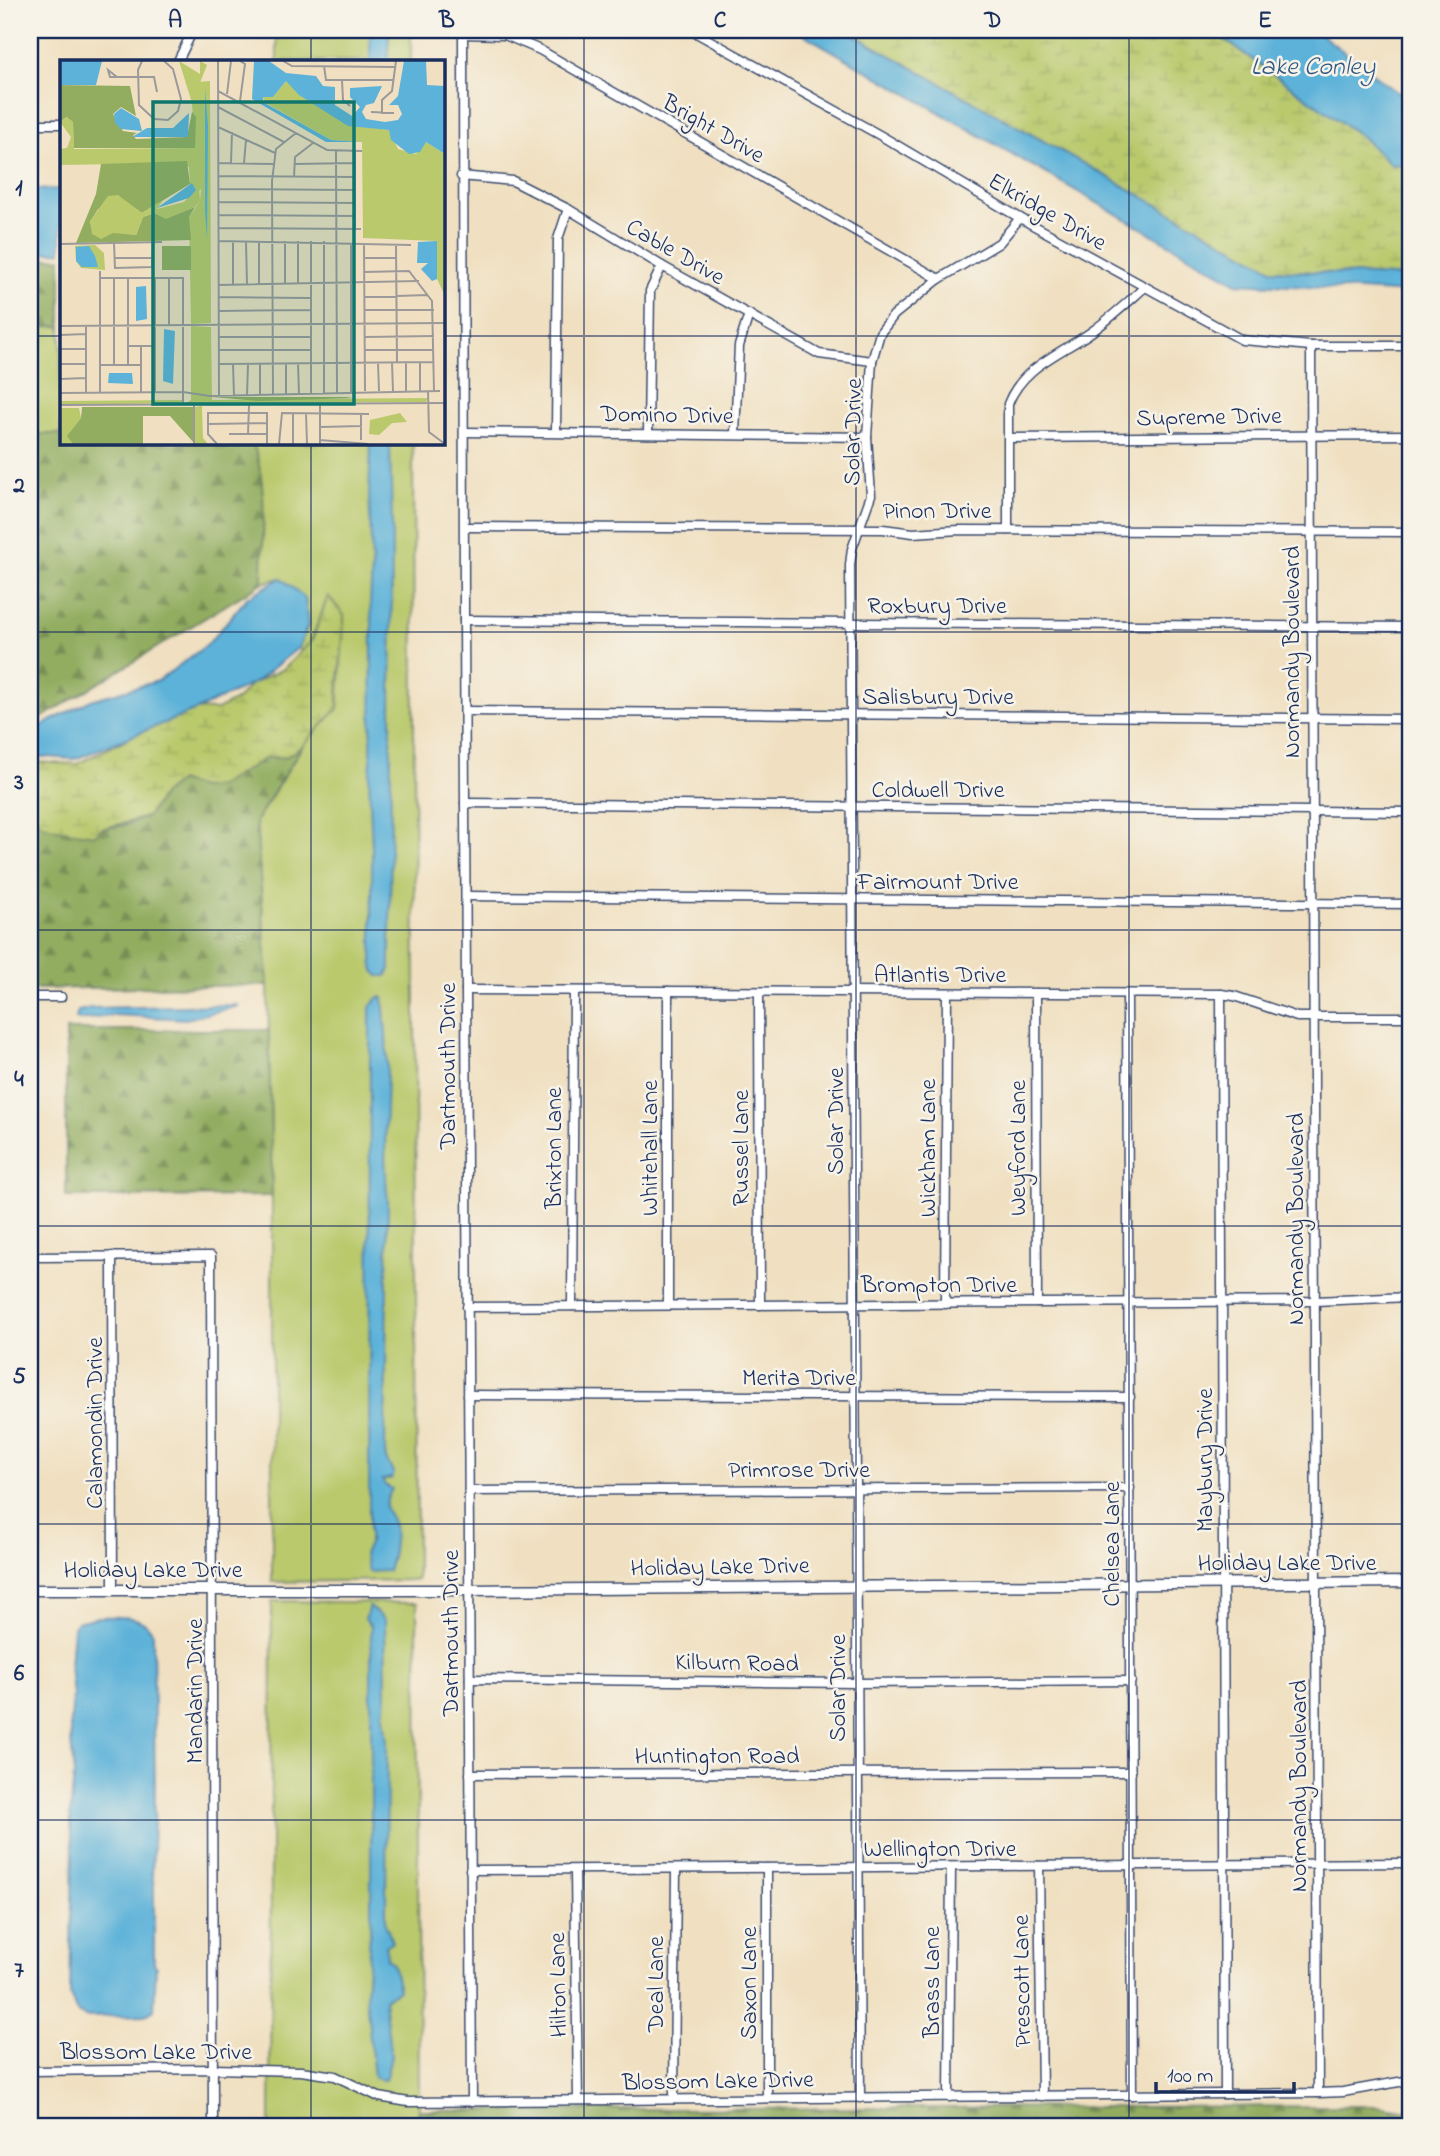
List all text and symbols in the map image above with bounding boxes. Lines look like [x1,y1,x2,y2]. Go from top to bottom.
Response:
text: A [168,5,182,38]
text: B [438,5,455,38]
text: C [714,5,727,38]
text: D [984,5,1001,38]
text: E [1258,5,1272,38]
water label: Lake Conley [1251,49,1376,87]
inset map [60,60,444,444]
street label: Bright Drive [654,86,771,174]
street label: Elkridge Drive [981,165,1113,261]
text: 1 [15,173,23,206]
street label: Cable Drive [619,211,731,296]
street label: Solar Drive [836,378,873,486]
street label: Domino Drive [599,398,734,435]
street label: Supreme Drive [1136,400,1282,437]
text: 2 [12,470,25,503]
street label: Pinon Drive [882,495,992,530]
street label: Normandy Boulevard [1276,545,1312,758]
street label: Roxbury Drive [867,590,1007,626]
street label: Salisbury Drive [862,681,1014,717]
text: 3 [13,767,24,800]
street label: Coldwell Drive [871,774,1005,809]
street label: Fairmount Drive [856,866,1019,901]
street label: Atlantis Drive [874,959,1006,994]
street label: Dartmouth Drive [432,983,467,1150]
text: 4 [14,1064,24,1097]
street label: Solar Drive [820,1067,855,1175]
street label: Wickham Lane [912,1078,947,1217]
street label: Whitehall Lane [634,1080,669,1216]
street label: Weyford Lane [1002,1080,1038,1216]
street label: Brixton Lane [538,1087,573,1210]
street label: Russel Lane [725,1089,760,1206]
street label: Normandy Boulevard [1280,1112,1316,1325]
street label: Brompton Drive [860,1269,1017,1304]
street label: Calamondin Drive [79,1337,114,1509]
text: 5 [12,1361,26,1394]
street label: Merita Drive [742,1362,856,1397]
street label: Maybury Drive [1189,1388,1225,1532]
street label: Primrose Drive [728,1454,870,1489]
street label: Chelsea Lane [1096,1481,1131,1607]
street label: Holiday Lake Drive [1197,1547,1377,1583]
street label: Holiday Lake Drive [630,1549,810,1589]
street label: Dartmouth Drive [435,1550,470,1717]
street label: Holiday Lake Drive [63,1554,243,1590]
street label: Mandarin Drive [179,1618,214,1764]
street label: Solar Drive [822,1634,857,1742]
street label: Kilburn Road [675,1646,800,1683]
text: 6 [14,1658,25,1691]
street label: Normandy Boulevard [1283,1679,1319,1892]
street label: Huntington Road [634,1740,800,1775]
street label: Wellington Drive [864,1833,1017,1868]
street label: Prescott Lane [1005,1914,1042,2048]
street label: Saxon Lane [733,1926,768,2040]
street label: Brass Lane [916,1926,951,2039]
street label: Hilton Lane [541,1932,578,2038]
street label: Deal Lane [640,1936,675,2033]
text: 7 [14,1955,24,1988]
street label: Blossom Lake Drive [59,2036,252,2071]
scale bar [1156,2051,1295,2095]
text: 100 m [1167,2062,1213,2092]
street label: Blossom Lake Drive [621,2063,815,2102]

